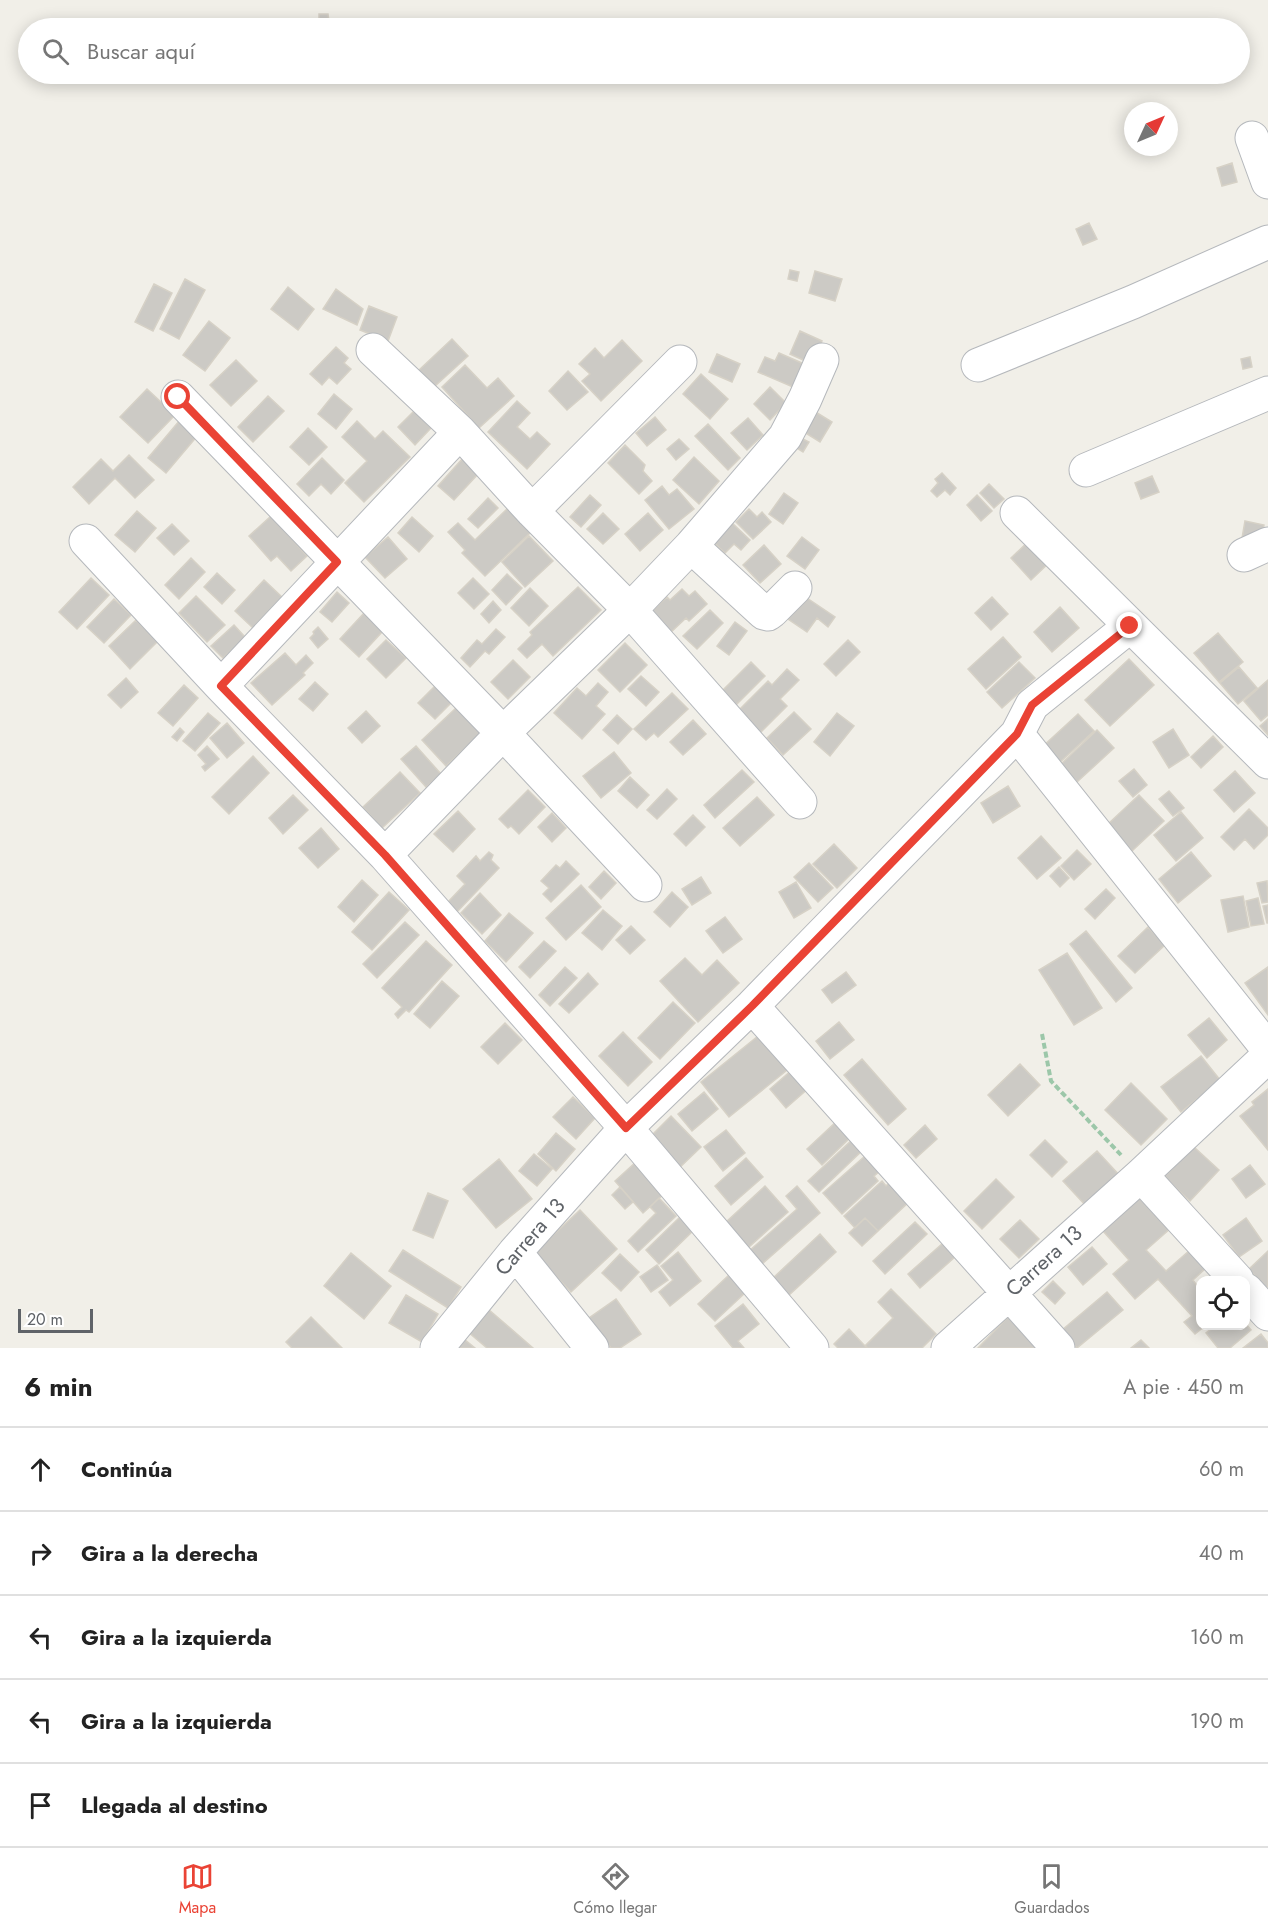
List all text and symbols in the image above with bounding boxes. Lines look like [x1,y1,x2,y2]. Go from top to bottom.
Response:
search box [18,18,1250,84]
icon: search [39,35,72,68]
text: Buscar aquí [87,35,195,67]
north arrow [1124,102,1178,156]
route start [164,383,190,409]
route end [1116,612,1142,638]
street label: Carrera 13 [488,1192,572,1282]
street label: Carrera 13 [999,1218,1089,1304]
map controls [1196,1276,1250,1330]
button: locate [1196,1276,1250,1330]
scale bar [18,1306,93,1334]
text: 20 m [27,1308,63,1331]
text: 6 min [24,1368,93,1406]
text: A pie · 450 m [1123,1373,1244,1402]
icon: ahead [24,1453,57,1486]
text: Continúa [81,1453,172,1485]
text: 60 m [1199,1455,1244,1484]
icon: right [24,1537,57,1570]
text: Gira a la derecha [81,1537,258,1569]
text: 40 m [1199,1539,1244,1568]
icon: left [24,1621,57,1654]
text: Gira a la izquierda [81,1621,272,1653]
text: 160 m [1190,1623,1244,1652]
icon: left [24,1705,57,1738]
text: Gira a la izquierda [81,1705,272,1737]
text: 190 m [1190,1707,1244,1736]
icon: arrive [24,1789,57,1822]
text: Llegada al destino [81,1789,268,1821]
tab: Mapa [179,1860,216,1919]
tab: Cómo llegar [573,1860,657,1919]
tab: Guardados [1014,1860,1089,1919]

